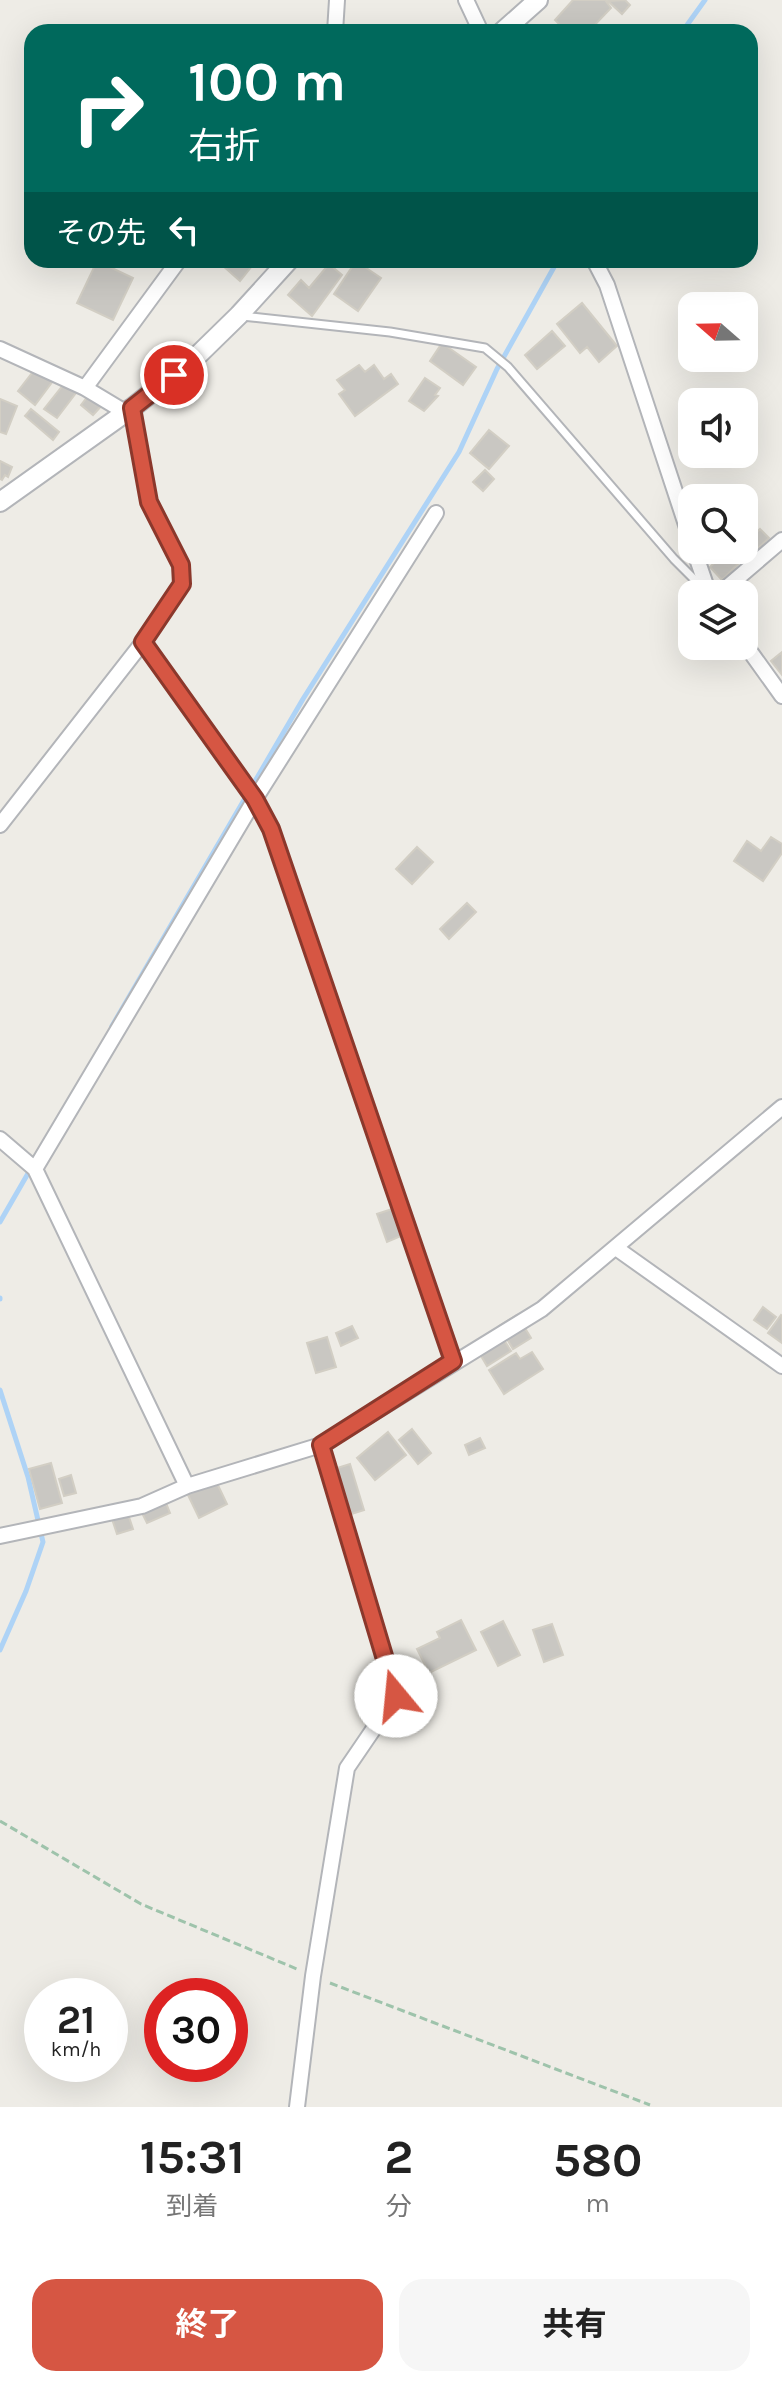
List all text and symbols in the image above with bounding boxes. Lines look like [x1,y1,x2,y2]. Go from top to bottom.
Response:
text: 100 m [188,49,346,114]
icon: right [56,56,160,160]
text: 右折 [188,125,260,167]
icon: left [162,208,206,252]
text: その先 [56,215,146,251]
north arrow [678,292,758,372]
map controls [678,292,758,660]
pin [140,341,208,409]
icon: arrive [152,353,196,397]
button: sound [678,388,758,468]
button: search [678,484,758,564]
button: layers [678,580,758,660]
position arrow [354,1654,438,1738]
speed limit sign: 30 [144,1978,248,2082]
text: 21 [57,1996,95,2043]
text: km/h [51,2038,101,2061]
text: 15:31 [140,2129,245,2185]
text: 2 [384,2129,413,2185]
text: 580 [553,2132,642,2188]
text: m [585,2188,610,2219]
text: 到着 [166,2191,218,2222]
text: 分 [386,2191,412,2222]
button: 終了 [32,2279,383,2371]
button: 共有 [399,2279,750,2371]

